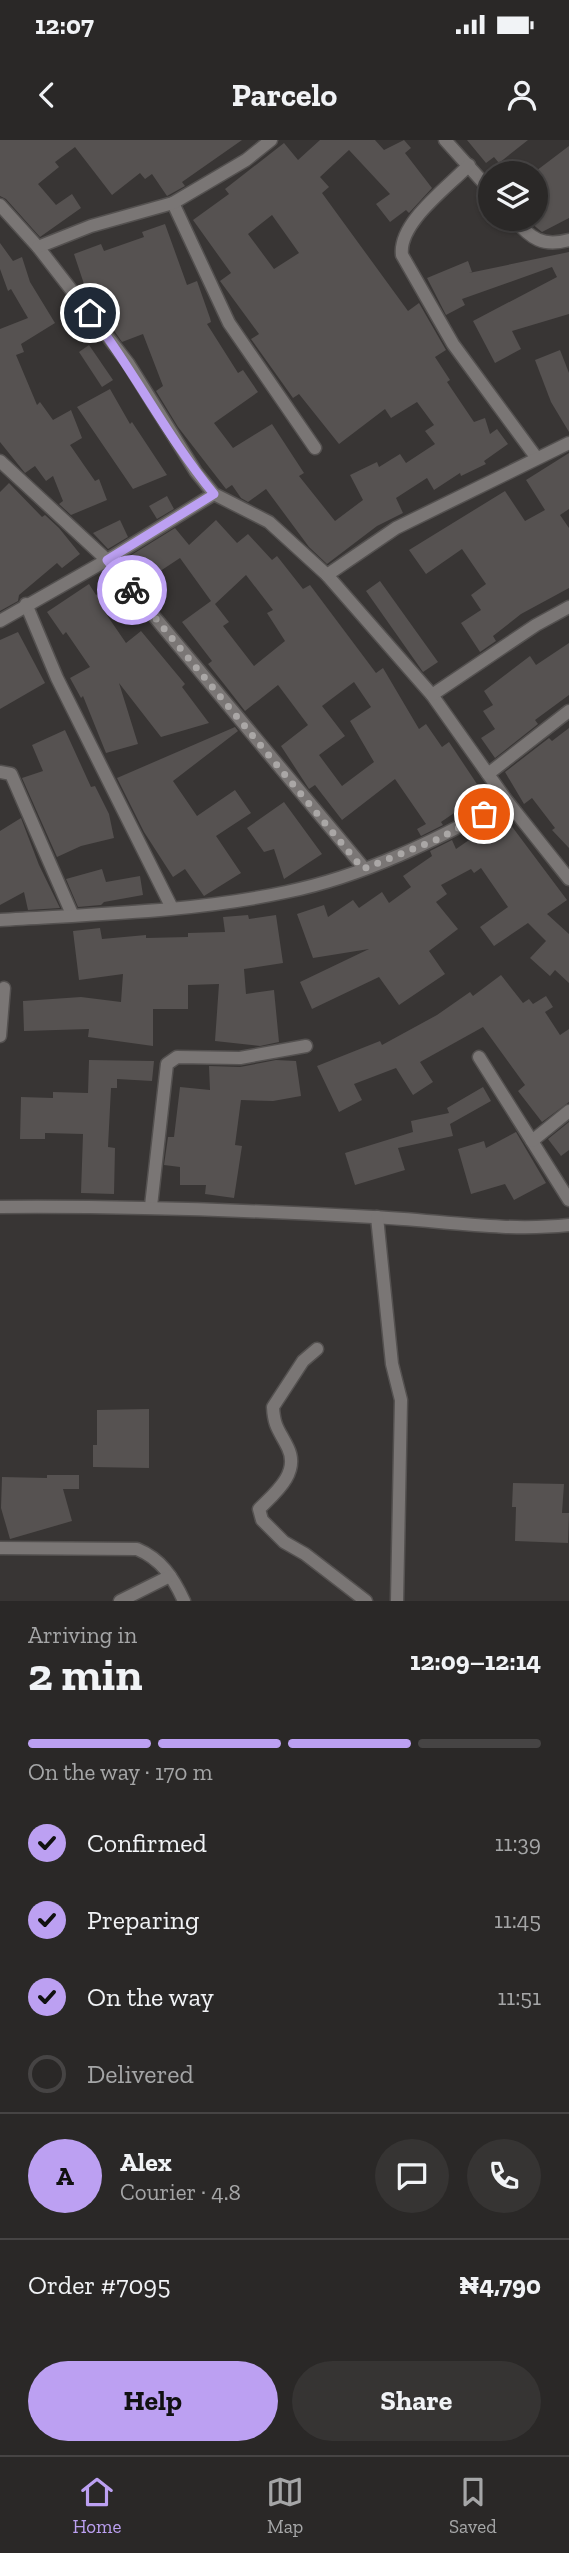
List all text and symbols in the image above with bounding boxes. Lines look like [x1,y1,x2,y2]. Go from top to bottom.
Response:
text: 12:07 [35,9,94,41]
icon: back [28,76,66,114]
text: Parcelo [232,76,337,114]
icon: person [503,76,541,114]
map controls [478,161,548,231]
button: layers [478,161,548,231]
pin [60,283,120,343]
icon: home [71,294,109,332]
courier [97,555,167,625]
icon: bike [113,571,151,609]
pin [454,784,514,844]
icon: bag [465,795,503,833]
text: Arriving in [28,1621,137,1649]
text: 12:09–12:14 [410,1645,541,1677]
text: 2 min [28,1647,143,1702]
text: On the way · 170 m [28,1758,213,1786]
icon: check [28,1824,66,1862]
text: Confirmed [87,1827,207,1859]
text: 11:39 [495,1829,541,1857]
icon: check [28,1901,66,1939]
text: Preparing [87,1904,199,1936]
text: 11:45 [494,1906,541,1934]
icon: check [28,1978,66,2016]
text: On the way [87,1981,214,2013]
text: 11:51 [498,1983,541,2011]
text: Delivered [87,2058,194,2090]
button: chat [375,2139,449,2213]
button: phone [467,2139,541,2213]
text: Alex [120,2146,172,2178]
text: A [56,2160,74,2192]
text: Courier · 4.8 [120,2178,241,2206]
text: Order #7095 [28,2269,170,2301]
text: ₦4,790 [459,2269,541,2301]
button: Help [28,2361,278,2441]
button: Share [292,2361,541,2441]
tab: Home [72,2473,121,2538]
tab: Map [266,2473,304,2538]
tab: Saved [449,2473,497,2538]

